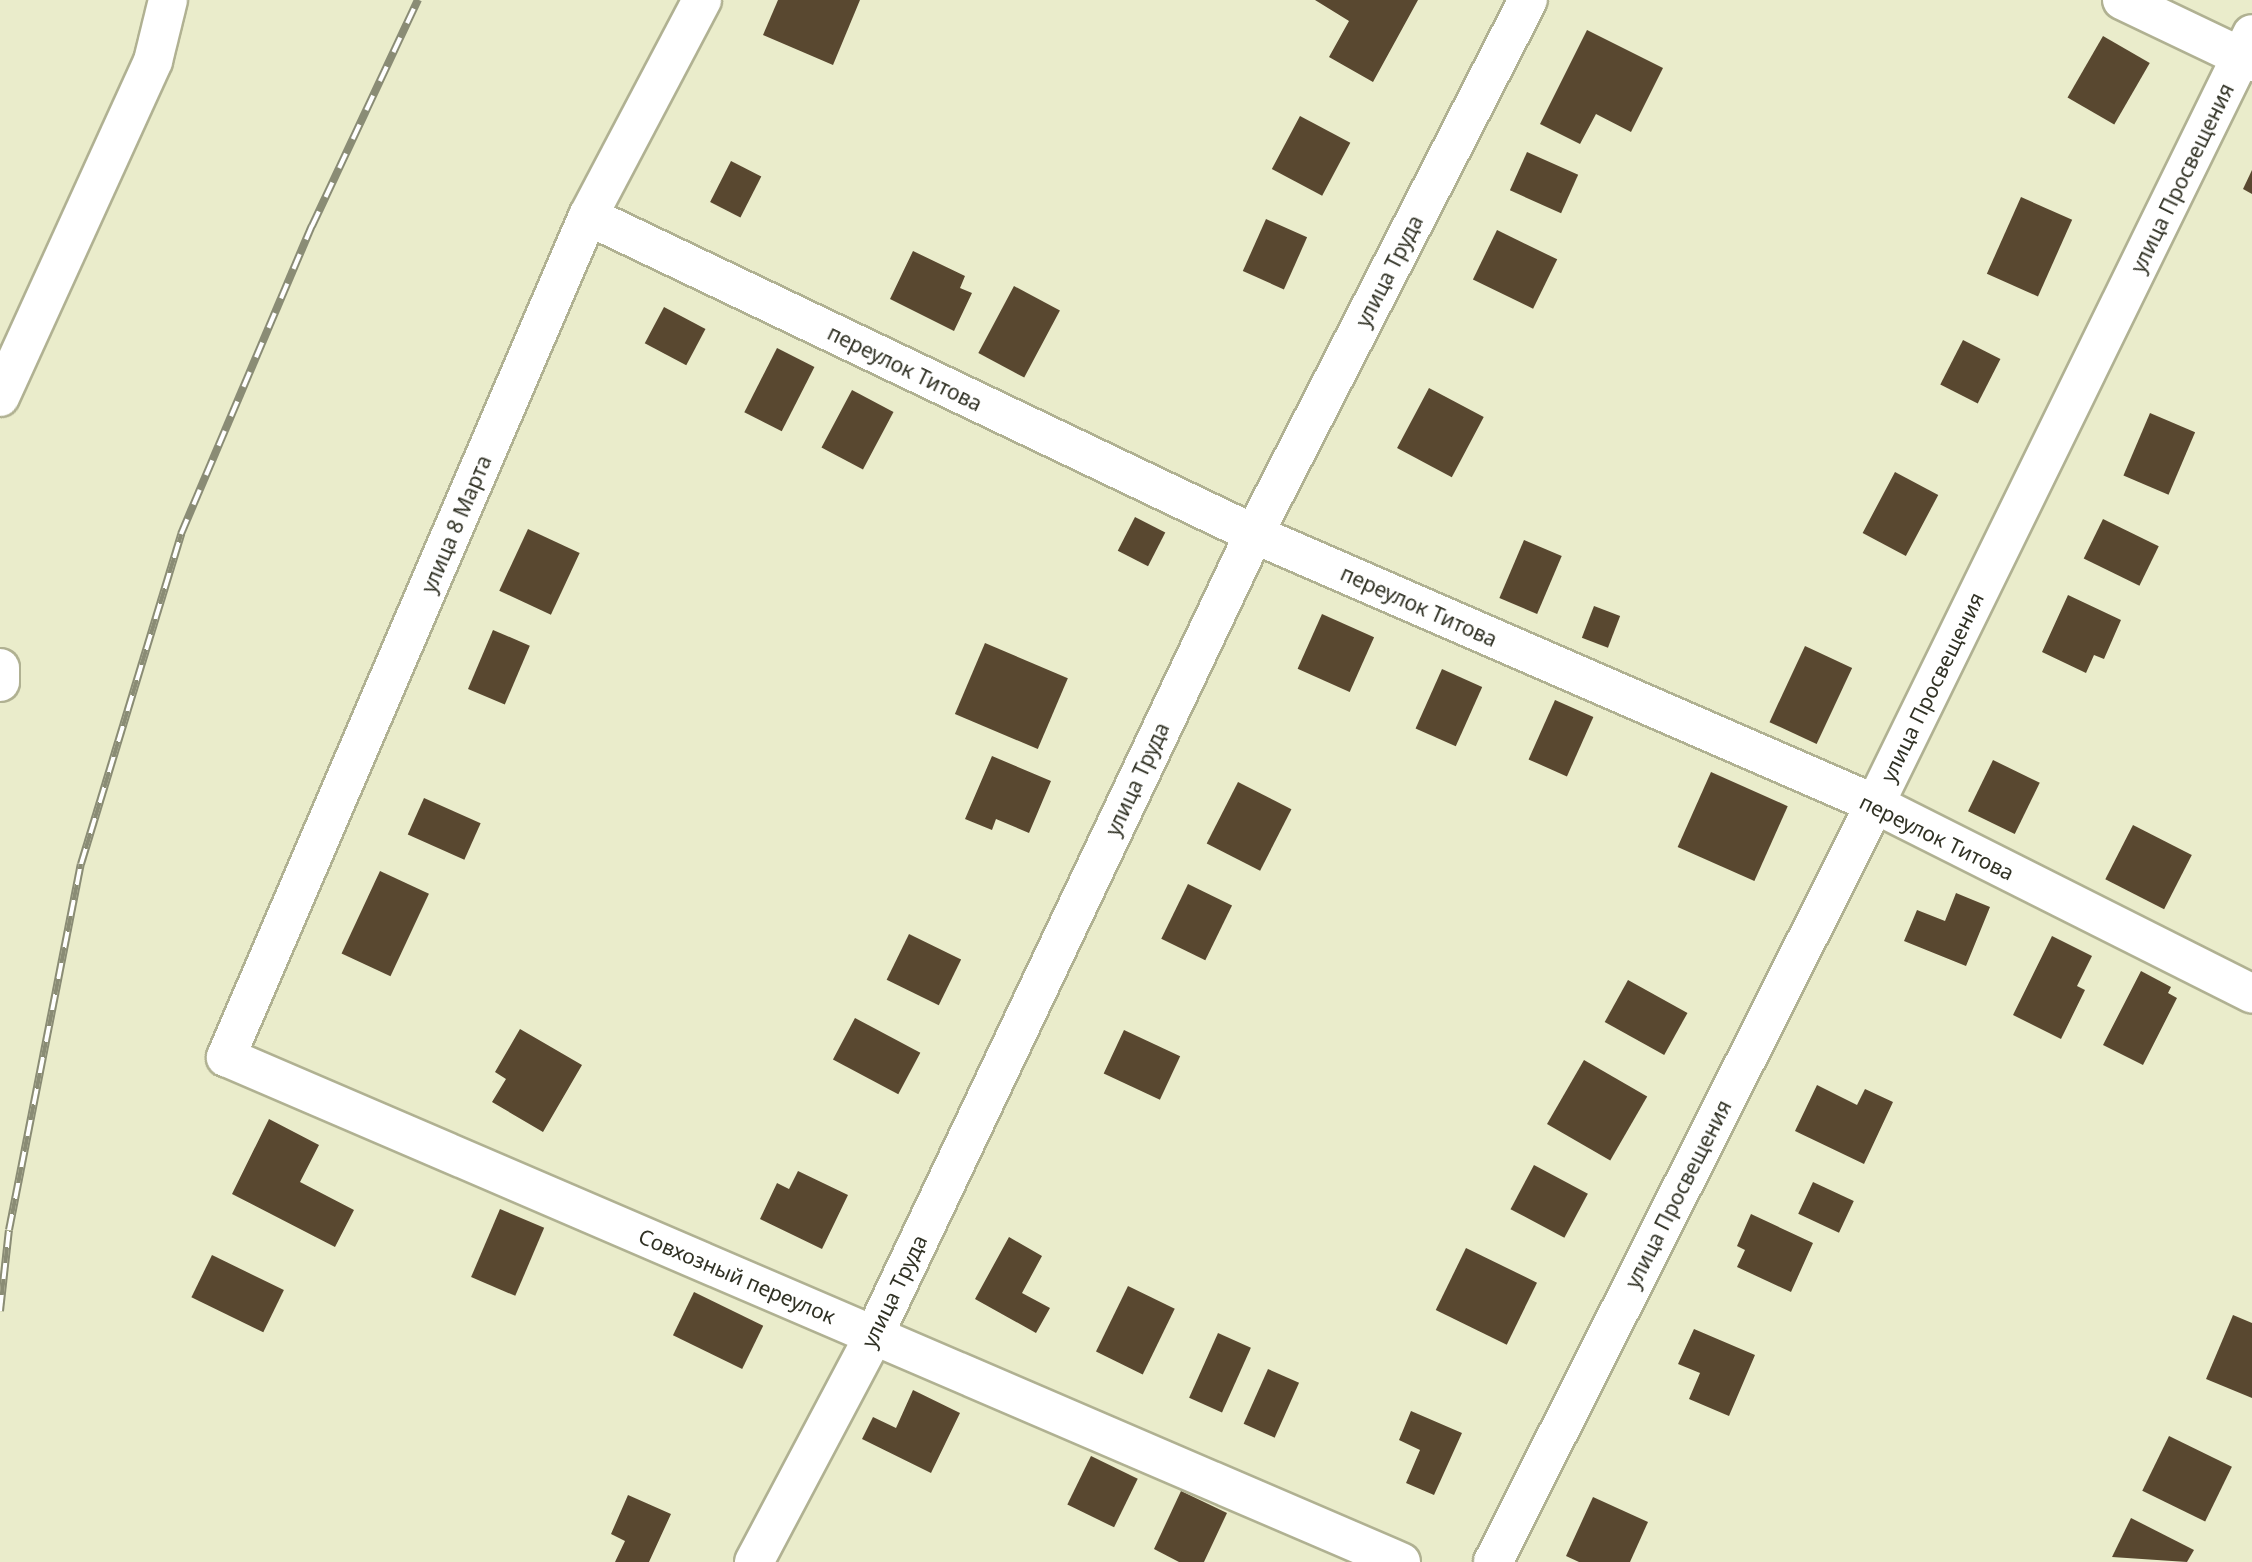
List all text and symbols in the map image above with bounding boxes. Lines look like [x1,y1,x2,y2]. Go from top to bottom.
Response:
street label: улица Просвещения [2125,79,2239,277]
street label: улица Труда [1350,211,1428,331]
street label: переулок Титова [824,320,986,416]
street label: улица 8 Марта [416,451,496,597]
street label: переулок Титова [1337,560,1501,652]
street label: улица Просвещения [1875,588,1989,786]
street label: улица Труда [1100,718,1174,840]
street label: переулок Титова [1856,789,2018,885]
street label: улица Просвещения [1620,1096,1736,1292]
street label: Совхозный переулок [635,1223,839,1329]
street label: улица Труда [856,1231,932,1351]

